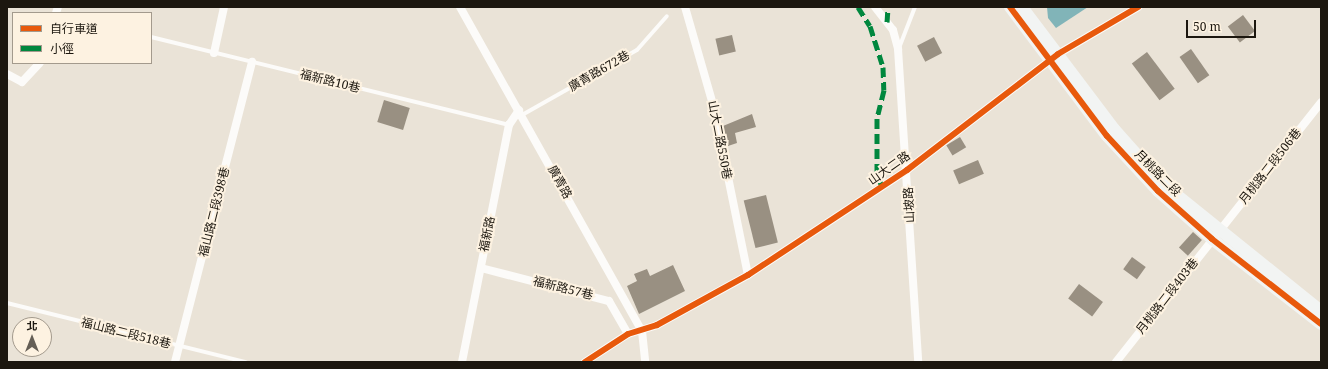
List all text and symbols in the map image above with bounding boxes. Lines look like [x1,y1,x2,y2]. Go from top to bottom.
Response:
legend [12,12,152,64]
scale bar [1188,12,1258,38]
text: 50 m [1193,18,1221,35]
text: 自行車道 [50,20,98,37]
text: 小徑 [50,40,74,57]
street label: 廣青路672巷 [566,48,632,94]
street label: 福新路10巷 [298,67,362,95]
street label: 山大二路550巷 [705,99,735,181]
street label: 月桃路二段506巷 [1236,125,1304,207]
street label: 月桃路二段 [1132,147,1184,199]
street label: 山大二路 [865,148,913,188]
street label: 廣青路 [545,163,575,201]
street label: 福山路二段398巷 [196,166,232,258]
street label: 山坡路 [901,187,917,223]
street label: 福新路 [476,215,498,253]
street label: 月桃路二段403巷 [1133,255,1201,337]
street label: 福新路57巷 [531,274,595,302]
street label: 福山路二段518巷 [80,315,172,351]
north arrow [12,317,52,357]
text: 北 [27,318,38,333]

